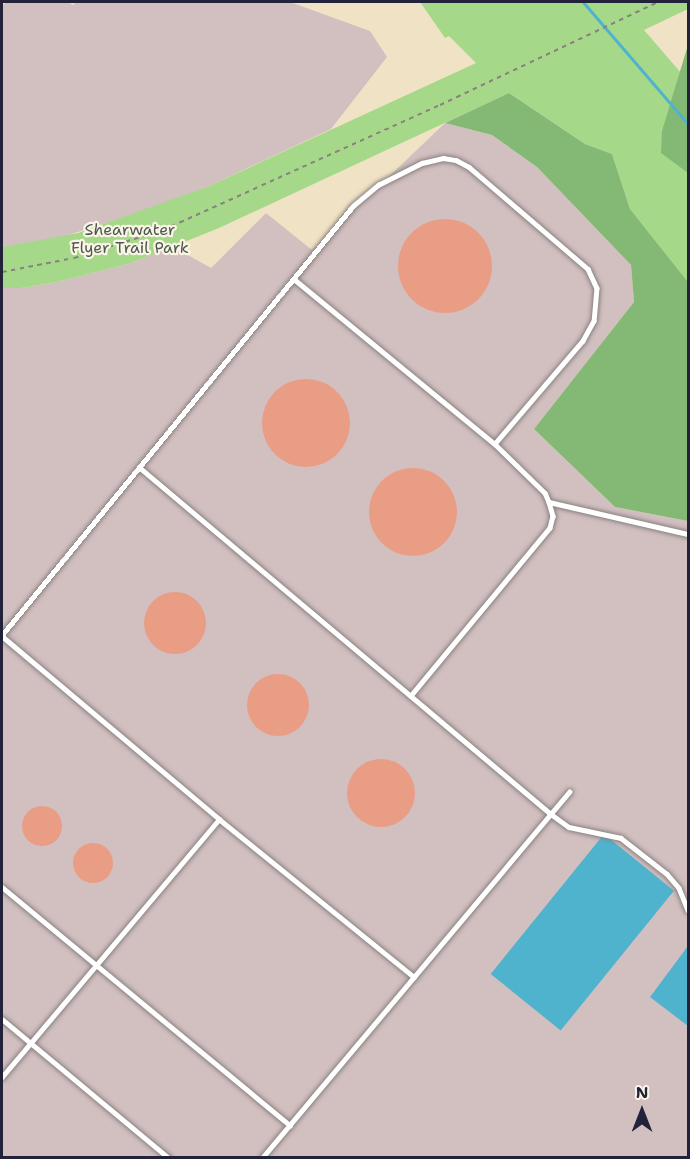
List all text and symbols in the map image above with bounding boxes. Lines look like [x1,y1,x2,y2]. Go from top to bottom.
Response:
park label: Shearwater Flyer Trail Park [71,220,189,258]
north arrow [612,1081,672,1141]
text: N [636,1082,648,1103]

